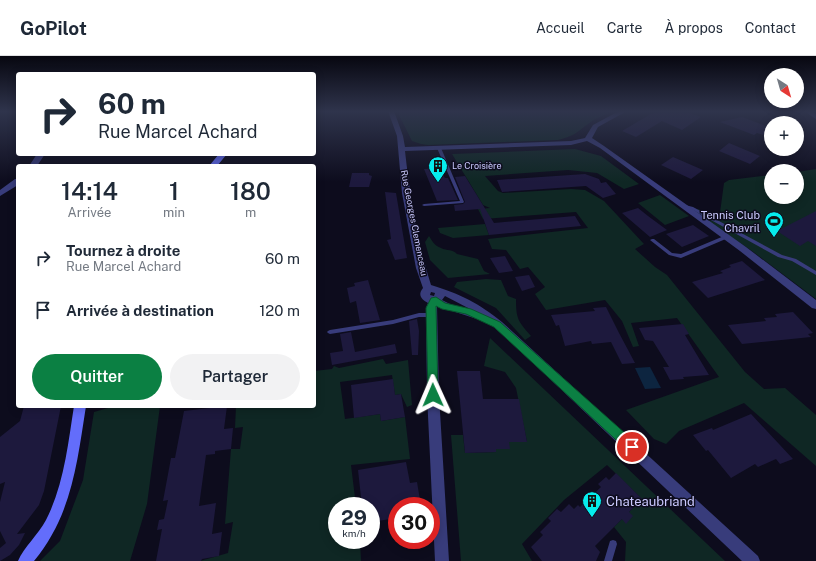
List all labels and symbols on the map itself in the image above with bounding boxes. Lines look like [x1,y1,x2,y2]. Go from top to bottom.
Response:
north arrow [764,68,804,108]
building icon: Le Croisière [427,155,449,183]
place label: Le Croisière [452,160,502,171]
street label: Rue Georges Clemenceau [399,169,430,277]
place label: Tennis Club Chavril [701,209,760,234]
sports icon: Tennis Club Chavril [763,210,785,238]
position arrow [412,374,454,416]
pin [615,430,649,464]
building icon: Chateaubriand [581,490,603,518]
place label: Chateaubriand [606,494,695,509]
speed limit sign: 30 [388,497,440,549]

